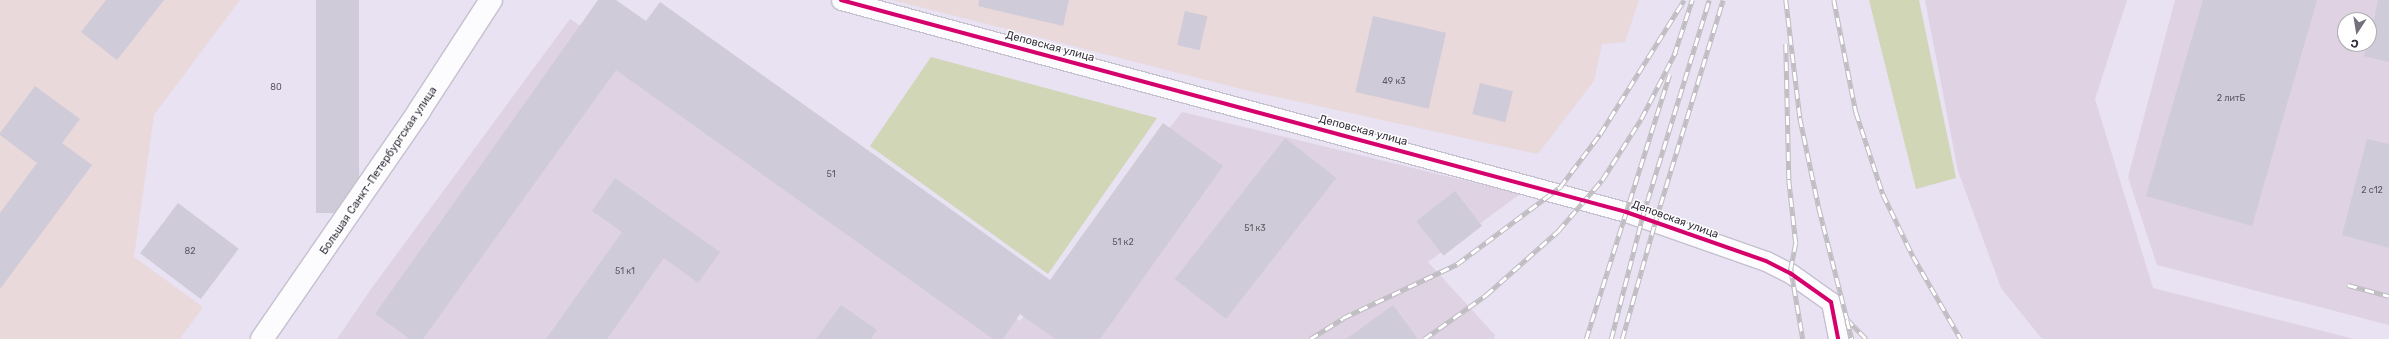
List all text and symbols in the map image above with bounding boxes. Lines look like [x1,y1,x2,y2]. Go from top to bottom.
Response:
north arrow [2337,12,2377,52]
street label: Деповская улица [1004,29,1096,65]
text: С [2349,36,2360,50]
house number: 49 к3 [1382,76,1406,86]
house number: 80 [270,82,282,92]
street label: Большая Санкт-Петербургская улица [318,85,440,257]
house number: 2 литБ [2217,93,2245,103]
street label: Деповская улица [1317,113,1409,149]
house number: 51 [826,169,836,179]
house number: 2 с12 [2361,185,2383,195]
street label: Деповская улица [1630,198,1720,242]
house number: 51 к3 [1244,223,1266,233]
house number: 51 к2 [1112,237,1134,247]
house number: 82 [184,246,196,256]
house number: 51 к1 [615,266,635,276]

